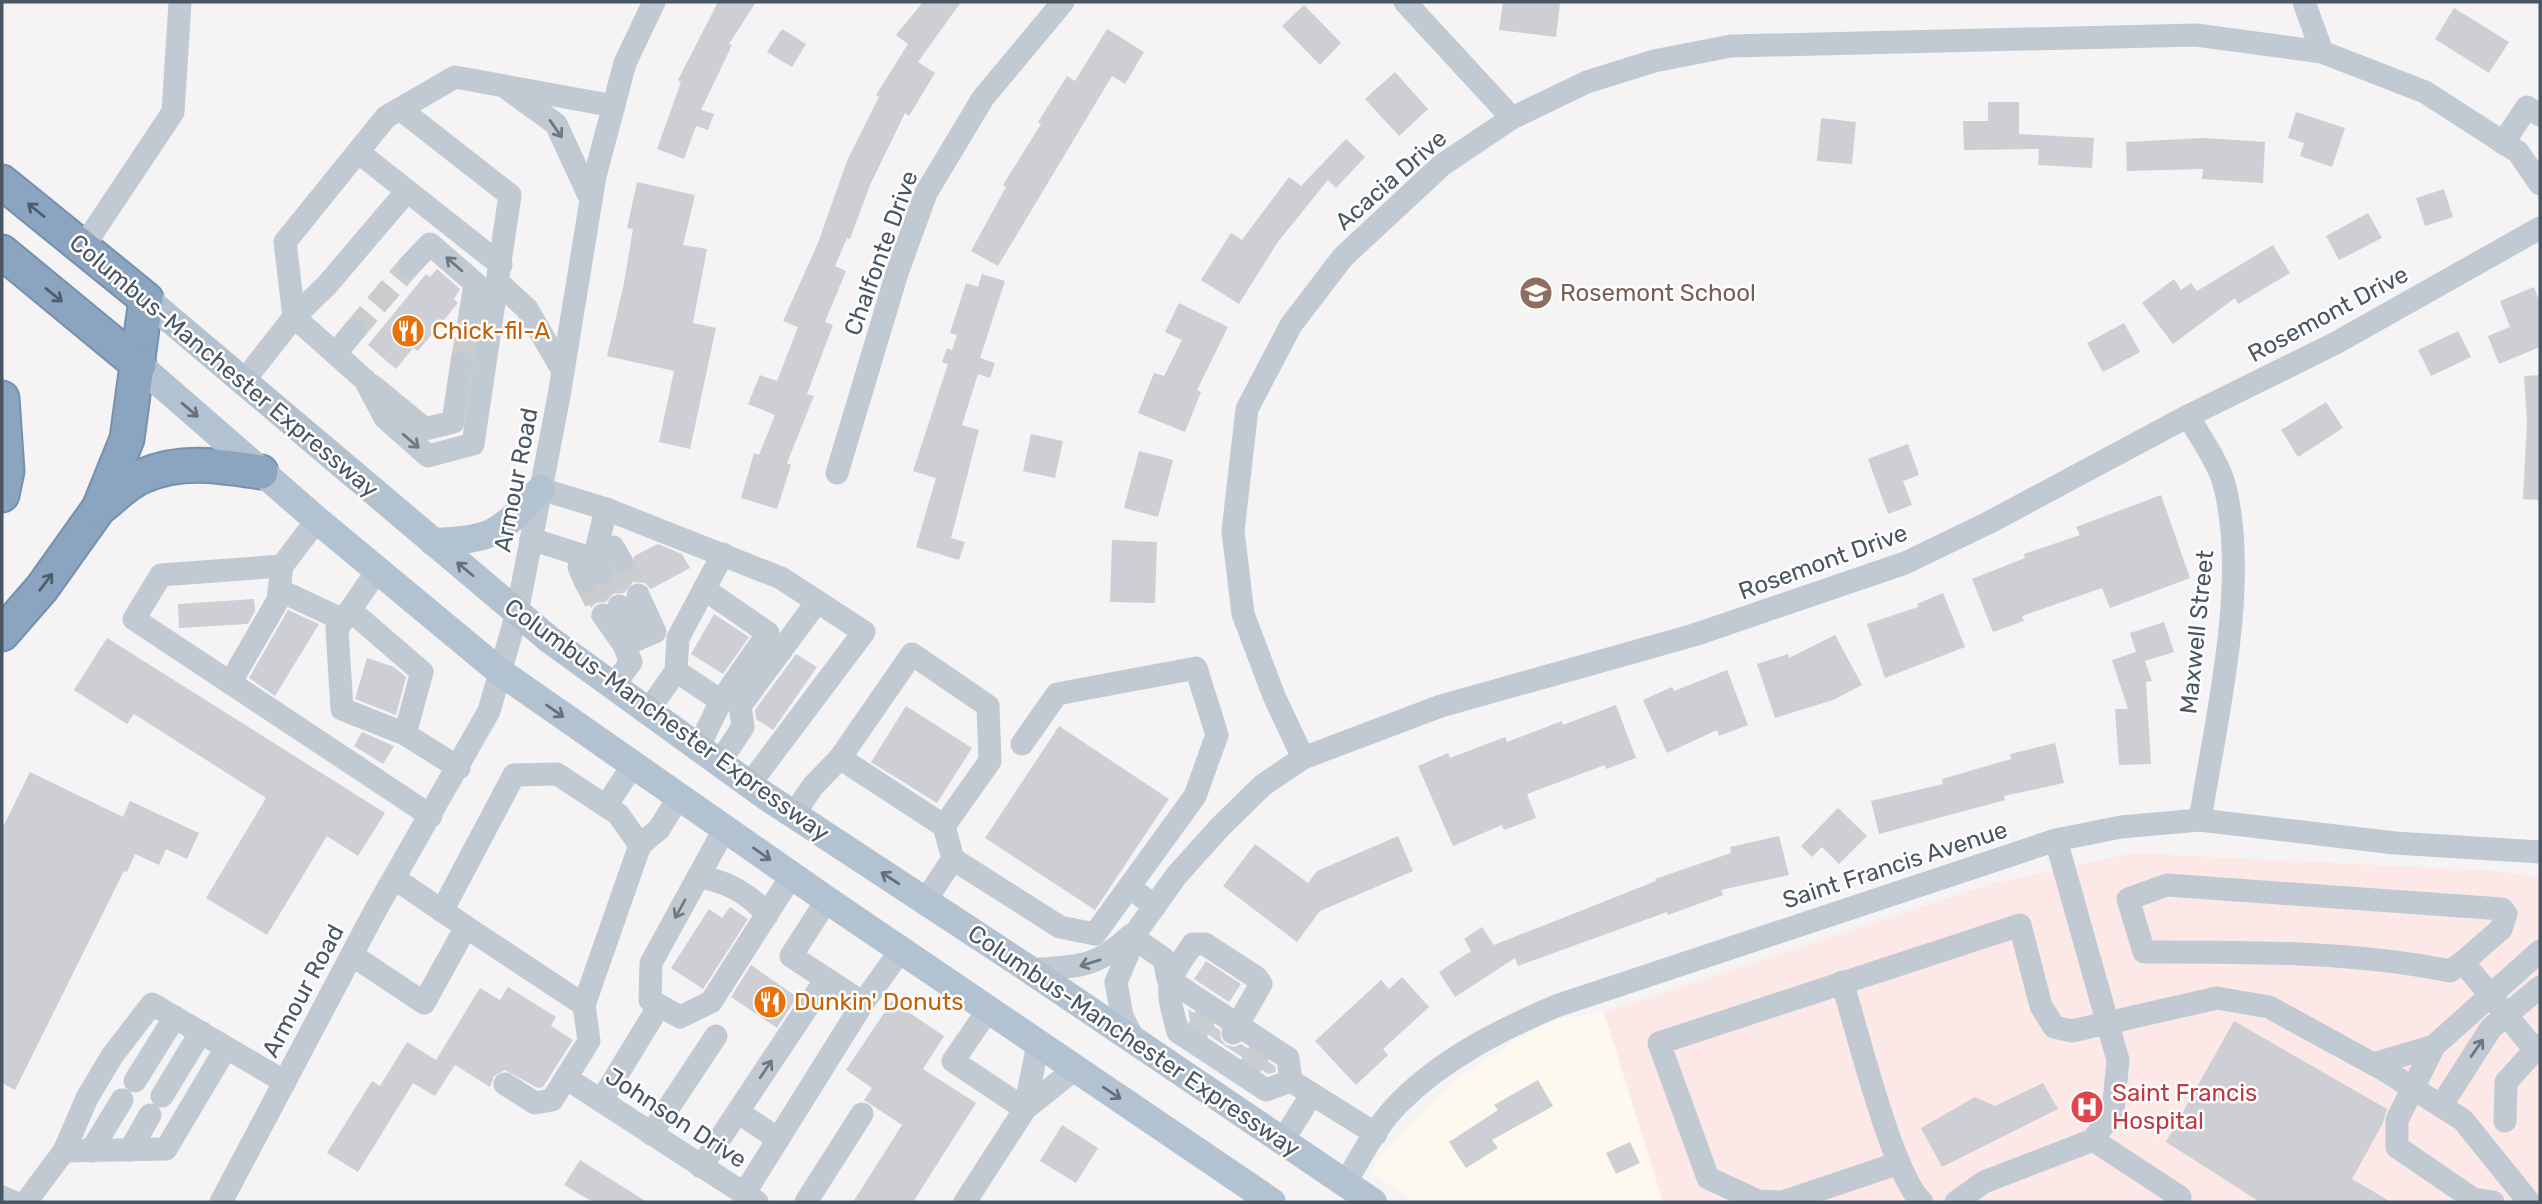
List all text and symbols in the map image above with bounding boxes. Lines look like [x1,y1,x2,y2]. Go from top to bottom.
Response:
one-way arrow [548,119,563,138]
street label: Acacia Drive [1330,124,1452,236]
street label: Chalfonte Drive [838,167,924,339]
one-way arrow [28,202,46,218]
street label: Columbus-Manchester Expressway [64,228,384,504]
one-way arrow [445,256,463,272]
street label: Rosemont Drive [2243,260,2413,368]
school or university icon: Rosemont School [1517,274,1555,312]
place label: Rosemont School [1560,279,1756,307]
one-way arrow [45,287,63,303]
restaurant icon: Chick-fil-A [389,312,427,350]
place label: Chick-fil-A [432,317,550,345]
one-way arrow [181,402,199,418]
street label: Armour Road [488,406,544,554]
one-way arrow [402,433,420,449]
street label: Rosemont Drive [1735,518,1911,606]
street label: Maxwell Street [2174,549,2220,715]
one-way arrow [456,561,474,577]
one-way arrow [39,573,53,592]
street label: Columbus-Manchester Expressway [499,593,835,847]
one-way arrow [545,704,564,718]
street label: Saint Francis Avenue [1779,815,2011,915]
one-way arrow [752,847,771,861]
one-way arrow [881,871,900,885]
one-way arrow [673,899,687,919]
street label: Columbus-Manchester Expressway [963,919,1305,1163]
street label: Armour Road [256,920,350,1062]
one-way arrow [1079,957,1101,970]
restaurant icon: Dunkin' Donuts [751,983,789,1021]
place label: Dunkin' Donuts [794,988,964,1016]
one-way arrow [2470,1039,2484,1058]
one-way arrow [759,1060,773,1079]
street label: Johnson Drive [600,1062,752,1174]
place label: Saint Francis Hospital [2112,1079,2257,1135]
one-way arrow [1102,1086,1121,1101]
hospital icon: Saint Francis Hospital [2068,1088,2106,1126]

